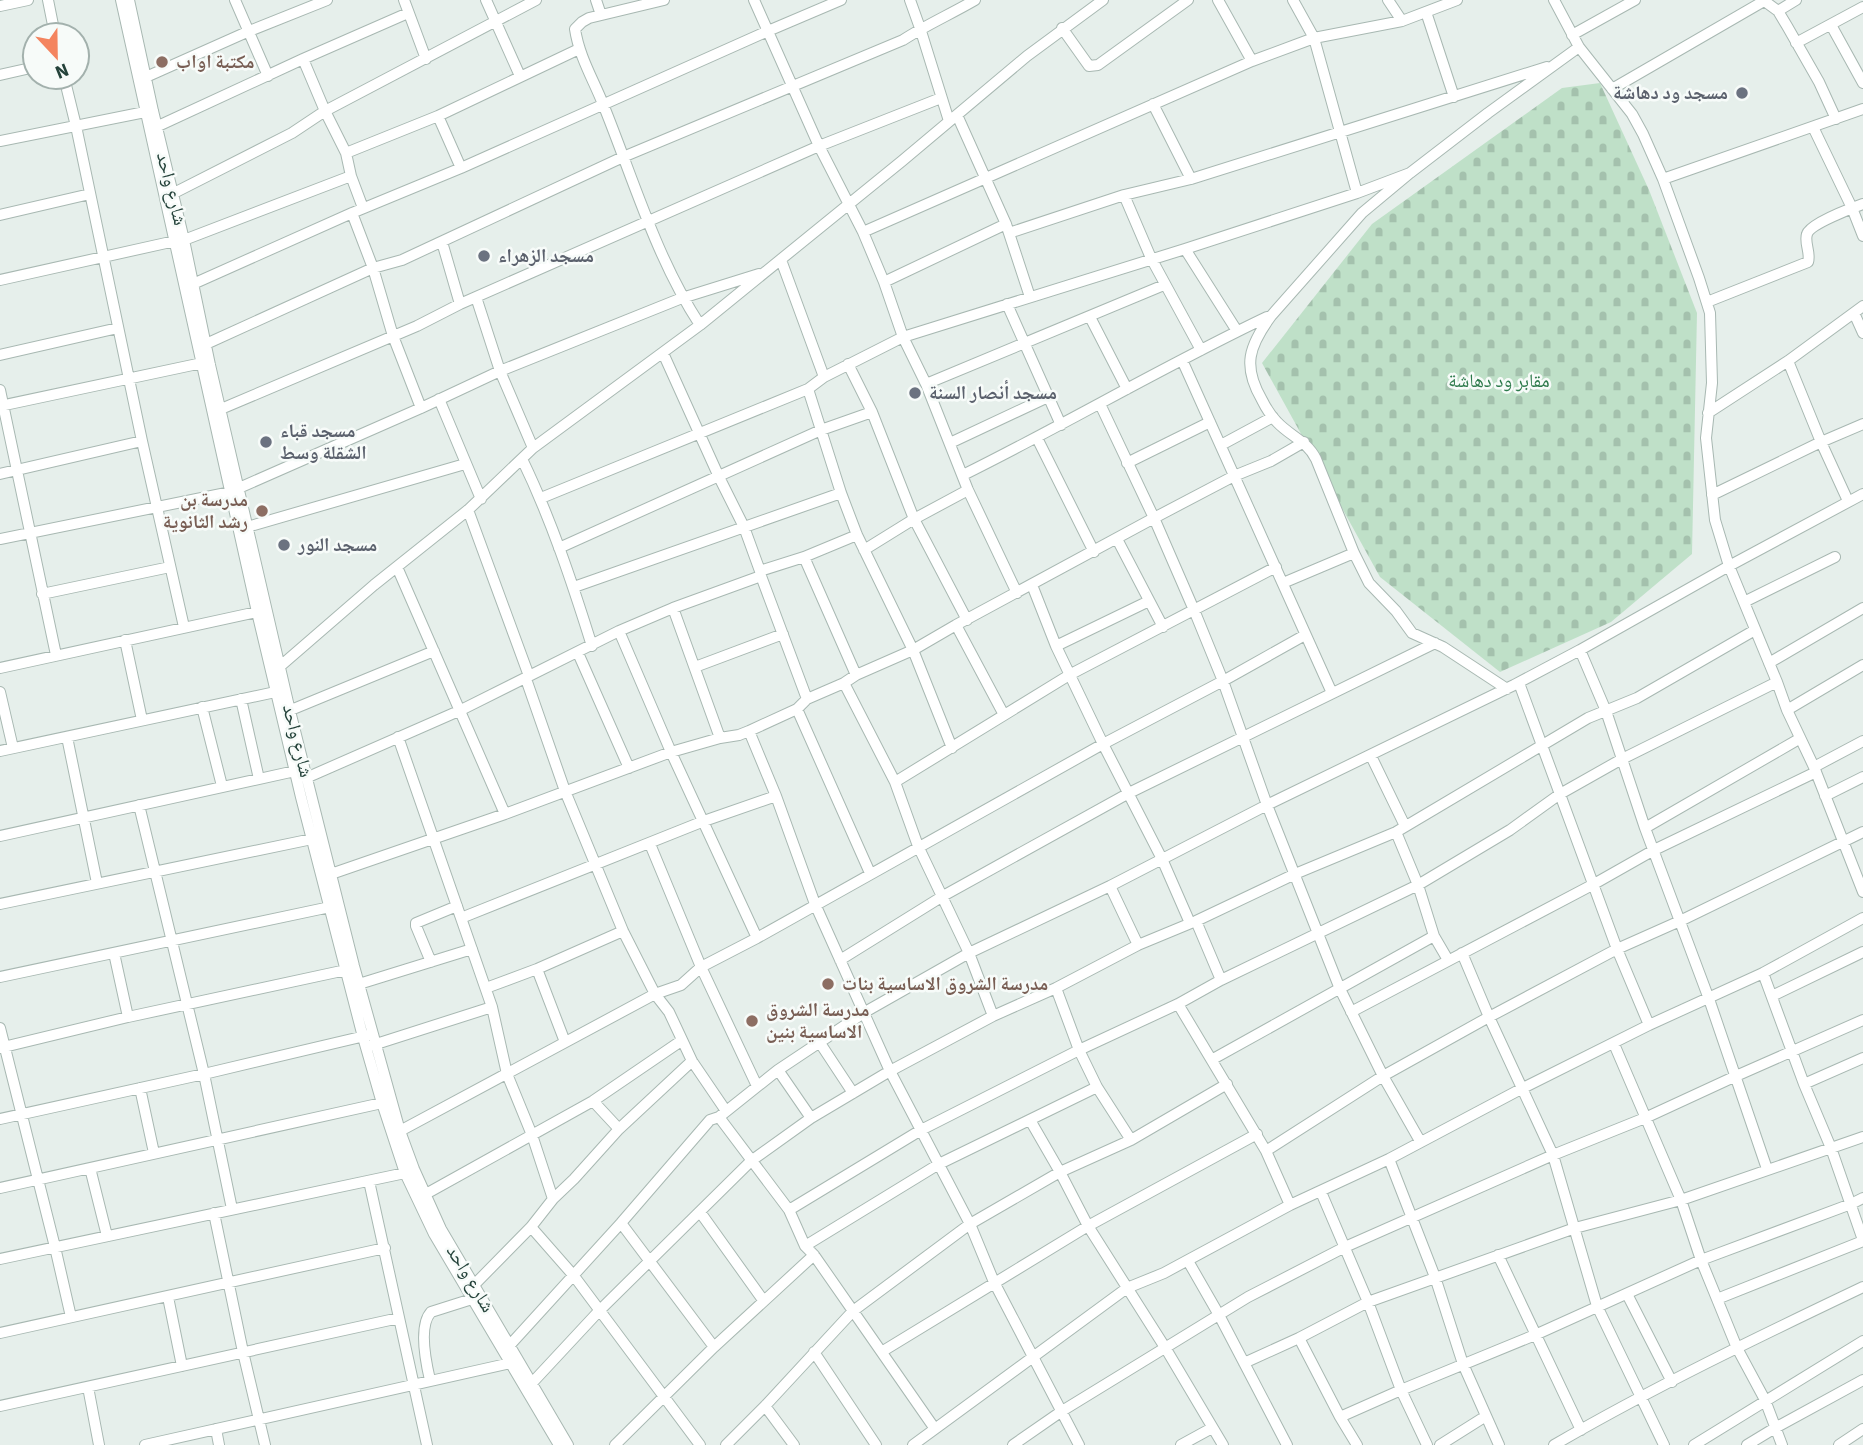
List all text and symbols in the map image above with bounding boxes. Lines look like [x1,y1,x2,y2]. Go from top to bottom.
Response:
north arrow [21,21,91,91]
place label: مكتبة اواب [176,49,254,76]
marker: مكتبة اواب [154,54,170,70]
text: N [51,55,73,85]
place label: مسجد ود دهاشة [1613,80,1728,107]
marker: مسجد ود دهاشة [1734,85,1750,101]
street label: شارع واحد [149,150,193,228]
place label: مسجد الزهراء [498,243,594,270]
marker: مسجد الزهراء [476,248,492,264]
park label: مقابر ود دهاشة [1448,368,1550,395]
place label: مسجد أنصار السنة [929,380,1057,407]
marker: مسجد أنصار السنة [907,385,923,401]
place label: مسجد قباء الشقلة وسط [280,418,367,467]
marker: مسجد قباء الشقلة وسط [258,434,274,450]
place label: مدرسة بن رشد الثانوية [163,487,248,536]
marker: مدرسة بن رشد الثانوية [254,503,270,519]
place label: مسجد النور [297,532,377,559]
marker: مسجد النور [276,537,292,553]
street label: شارع واحد [275,702,319,780]
place label: مدرسة الشروق الاساسية بنات [842,971,1048,998]
marker: مدرسة الشروق الاساسية بنات [820,976,836,992]
place label: مدرسة الشروق الاساسية بنين [766,997,869,1046]
marker: مدرسة الشروق الاساسية بنين [744,1013,760,1029]
street label: شارع واحد [439,1240,501,1318]

